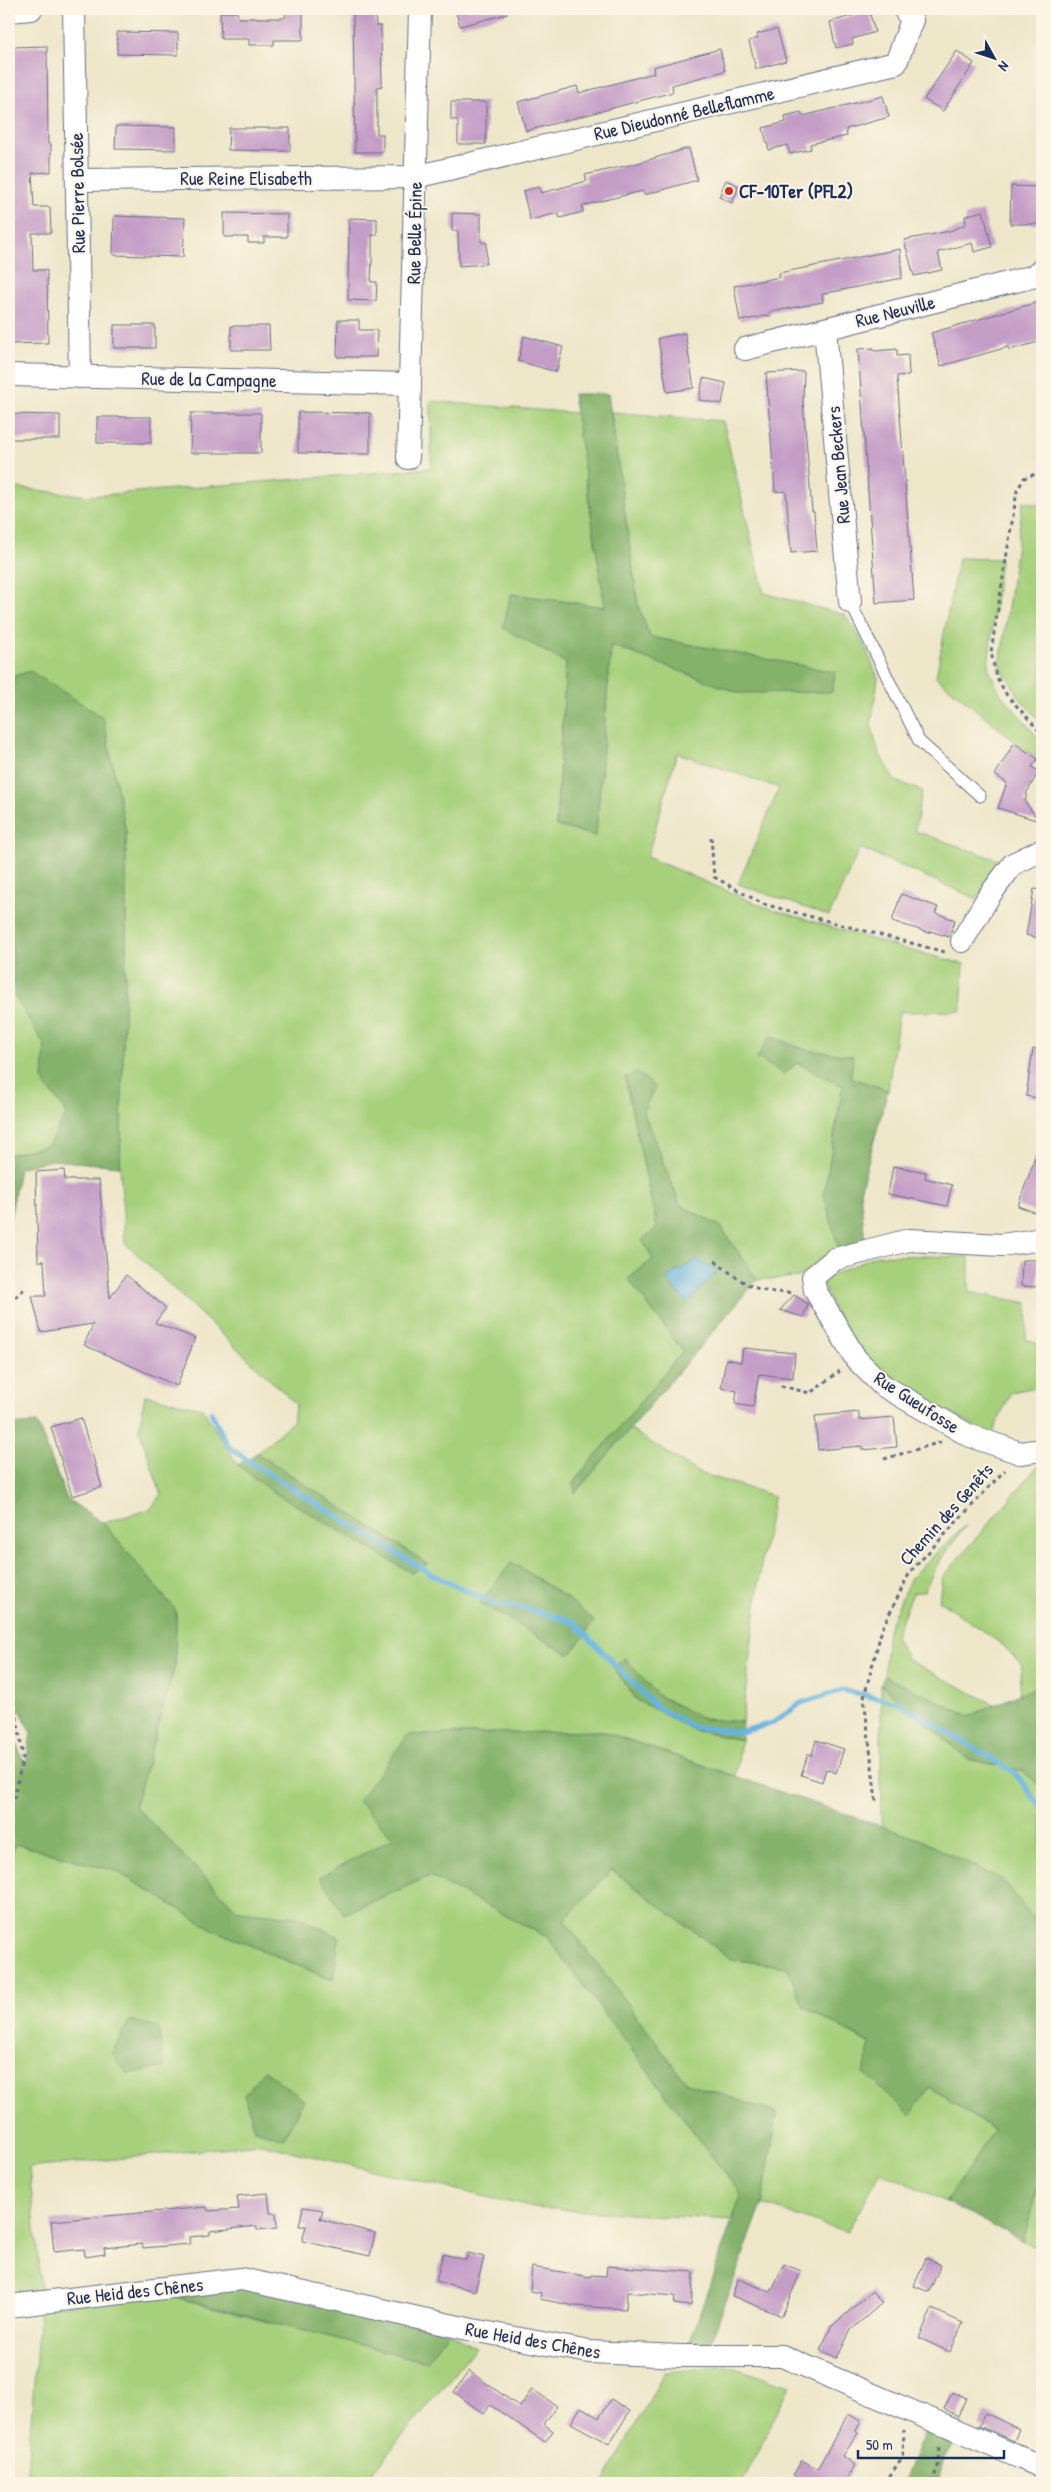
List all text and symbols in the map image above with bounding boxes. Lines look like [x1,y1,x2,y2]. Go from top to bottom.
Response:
north arrow [968,32,1018,82]
text: N [994,58,1014,76]
street label: Rue Dieudonné Belleflamme [591,80,777,146]
street label: Rue Pierre Bolsée [63,132,91,253]
street label: Rue Reine Elisabeth [180,165,312,191]
place label: CF-10Ter (PFL2) [739,178,853,204]
street label: Rue Belle Épine [400,181,428,284]
marker: CF-10Ter (PFL2) [723,185,735,197]
street label: Rue Neuville [853,288,938,333]
street label: Rue de la Campagne [141,365,277,393]
street label: Rue Jean Beckers [820,405,856,525]
street label: Rue Gueufosse [869,1365,965,1439]
street label: Chemin des Genêts [893,1457,999,1571]
street label: Rue Heid des Chênes [66,2271,204,2311]
street label: Rue Heid des Chênes [463,2315,603,2365]
scale bar [858,2427,1005,2459]
text: 50 m [866,2434,893,2455]

